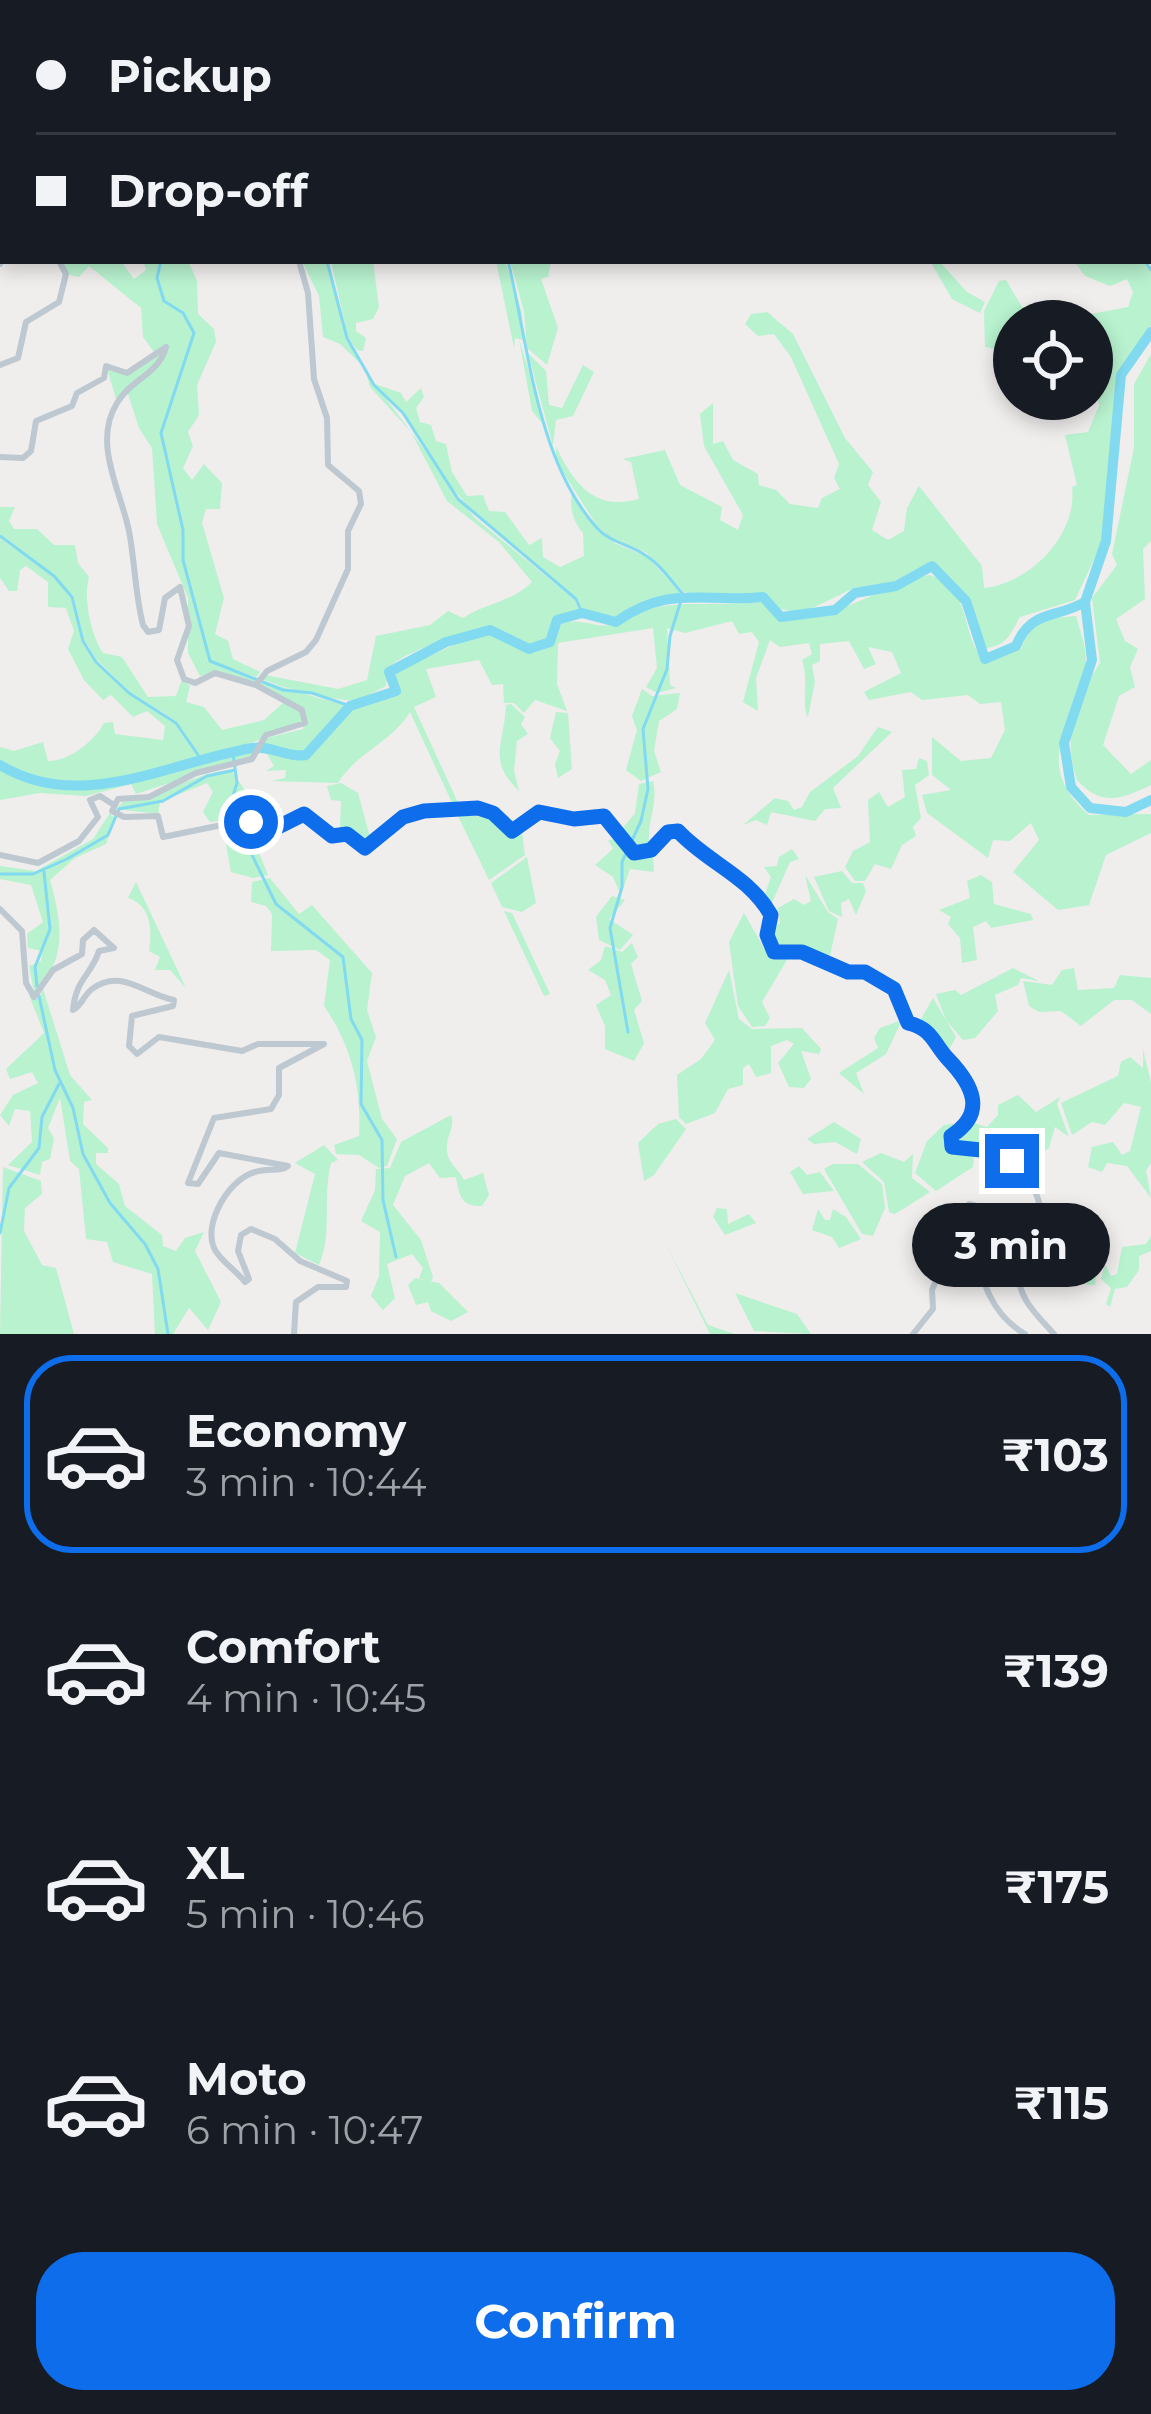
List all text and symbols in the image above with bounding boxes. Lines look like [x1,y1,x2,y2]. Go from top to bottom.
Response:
text: Pickup [108,48,272,103]
text: Drop-off [108,163,308,218]
map controls [993,300,1113,420]
button: locate [993,300,1113,420]
route start [224,795,278,849]
route end [985,1134,1039,1188]
callout: 3 min [913,1203,1111,1287]
text: 3 min [954,1221,1068,1269]
icon: car [42,1400,150,1508]
text: Economy [186,1403,406,1458]
text: ₹103 [1002,1427,1109,1482]
text: 3 min · 10:44 [186,1458,426,1506]
icon: car [42,1616,150,1724]
text: Comfort [186,1619,381,1674]
text: ₹139 [1003,1643,1109,1698]
text: 4 min · 10:45 [186,1674,426,1722]
icon: car [42,1832,150,1940]
text: XL [186,1835,244,1890]
text: ₹175 [1005,1859,1109,1914]
text: 5 min · 10:46 [186,1890,425,1938]
icon: car [42,2048,150,2156]
text: Moto [186,2051,307,2106]
text: ₹115 [1014,2075,1109,2130]
text: 6 min · 10:47 [186,2106,423,2154]
button: Confirm [36,2252,1115,2390]

